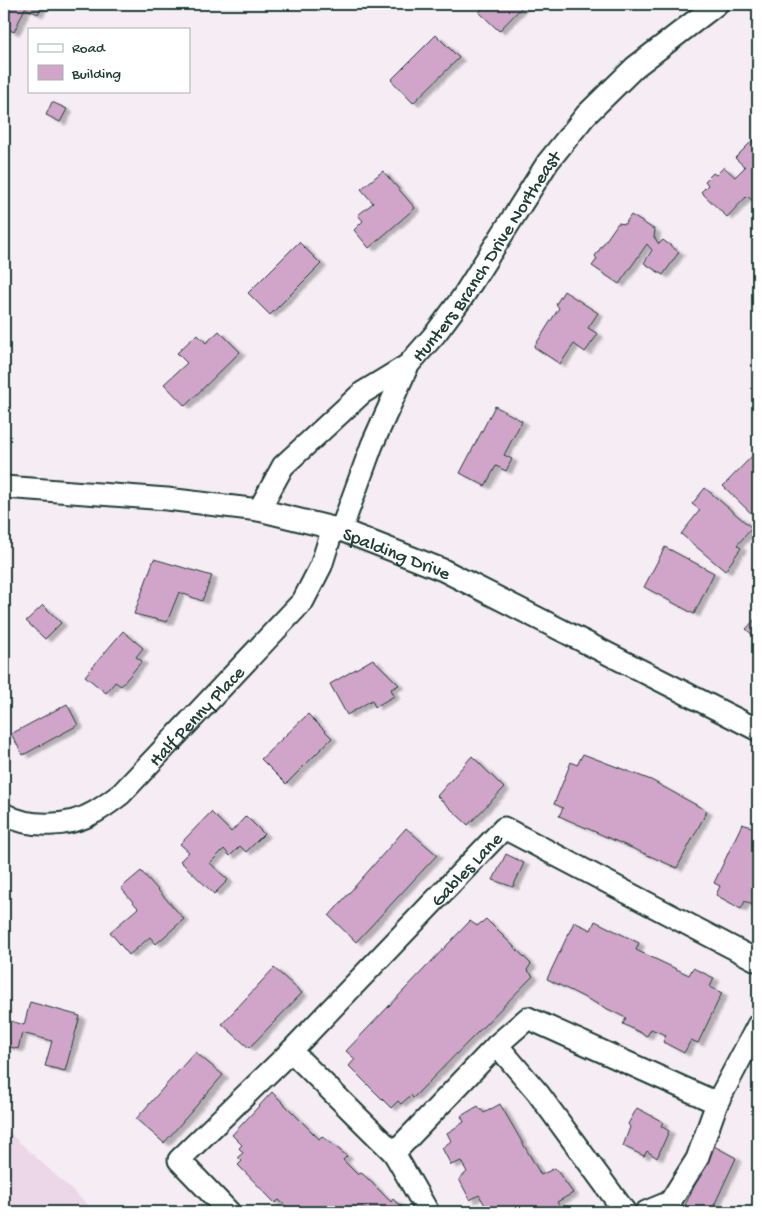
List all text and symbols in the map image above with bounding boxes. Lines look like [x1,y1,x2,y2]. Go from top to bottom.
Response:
legend [28,28,190,92]
text: Road [72,40,106,58]
text: Building [71,66,121,84]
street label: Hunters Branch Drive Northeast [408,146,569,368]
street label: Spalding Drive [339,524,454,587]
street label: Half Penny Place [145,662,251,772]
street label: Gables Lane [427,829,509,913]

